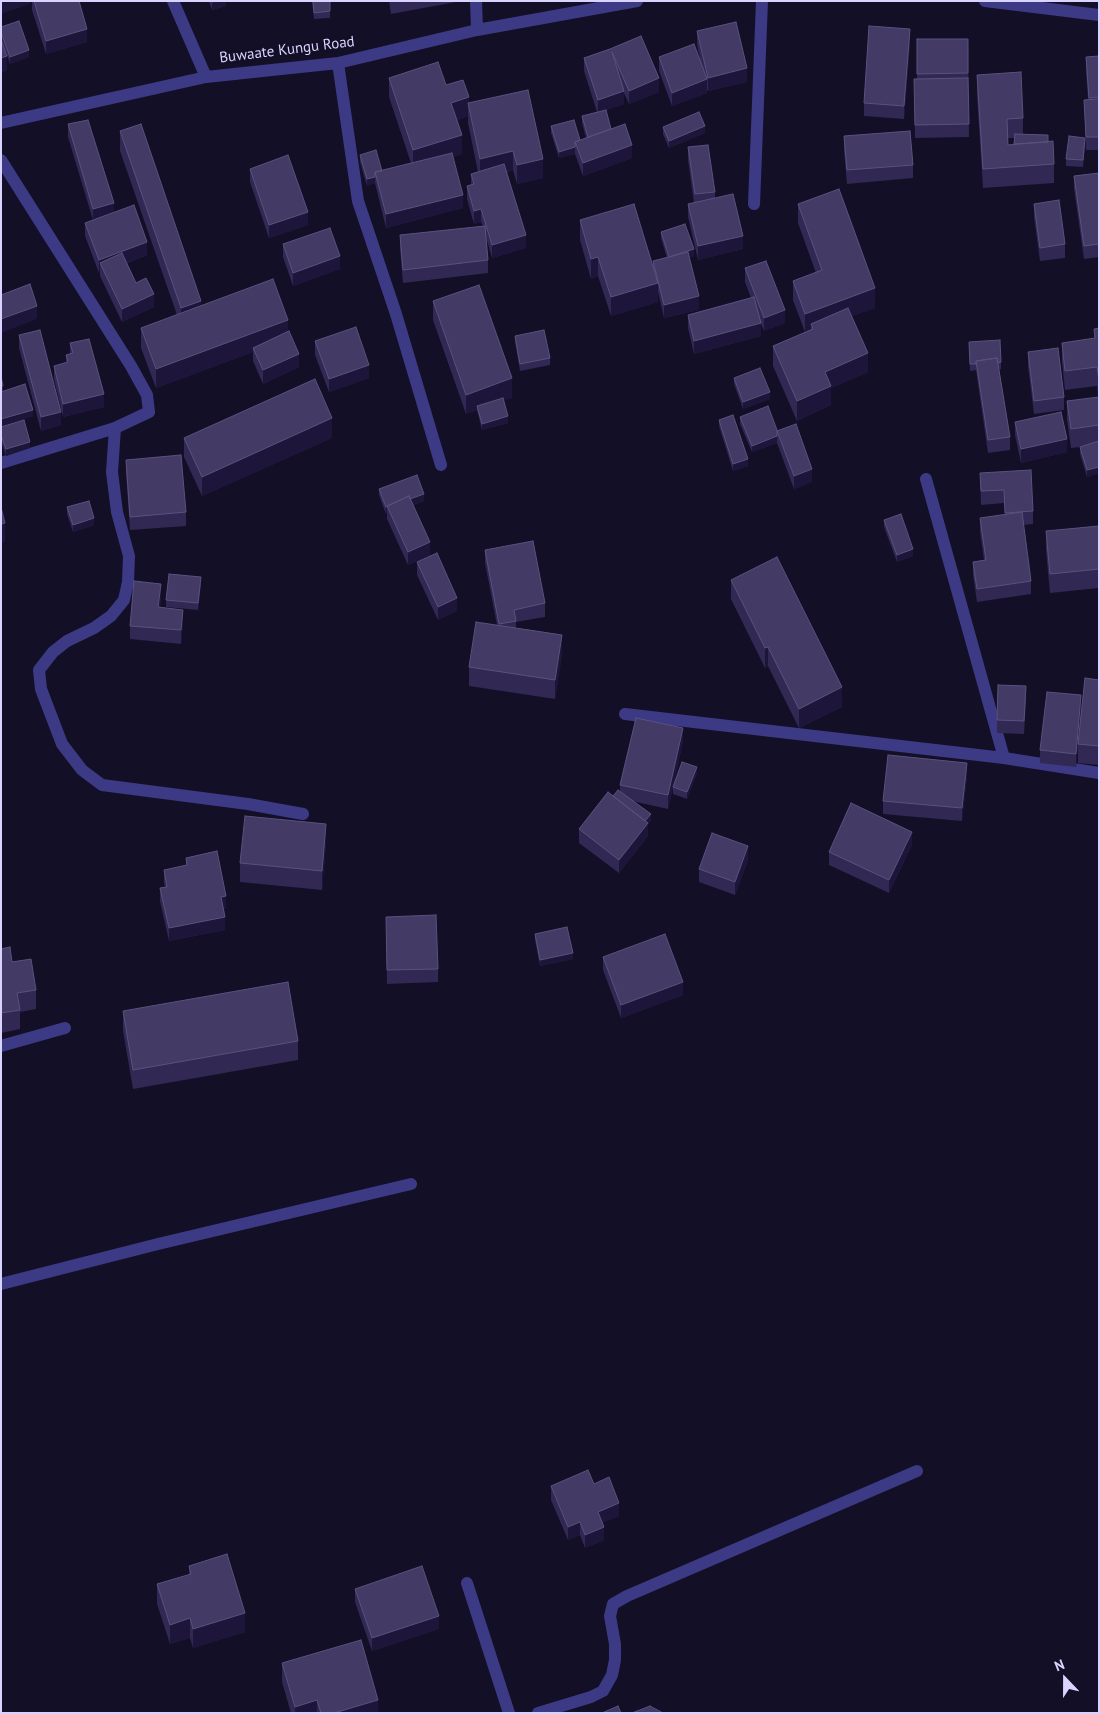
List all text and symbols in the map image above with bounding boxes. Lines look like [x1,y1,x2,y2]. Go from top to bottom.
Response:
street label: Buwaate Kungu Road [218,33,356,67]
north arrow [1040,1654,1090,1704]
text: N [1052,1655,1067,1675]

